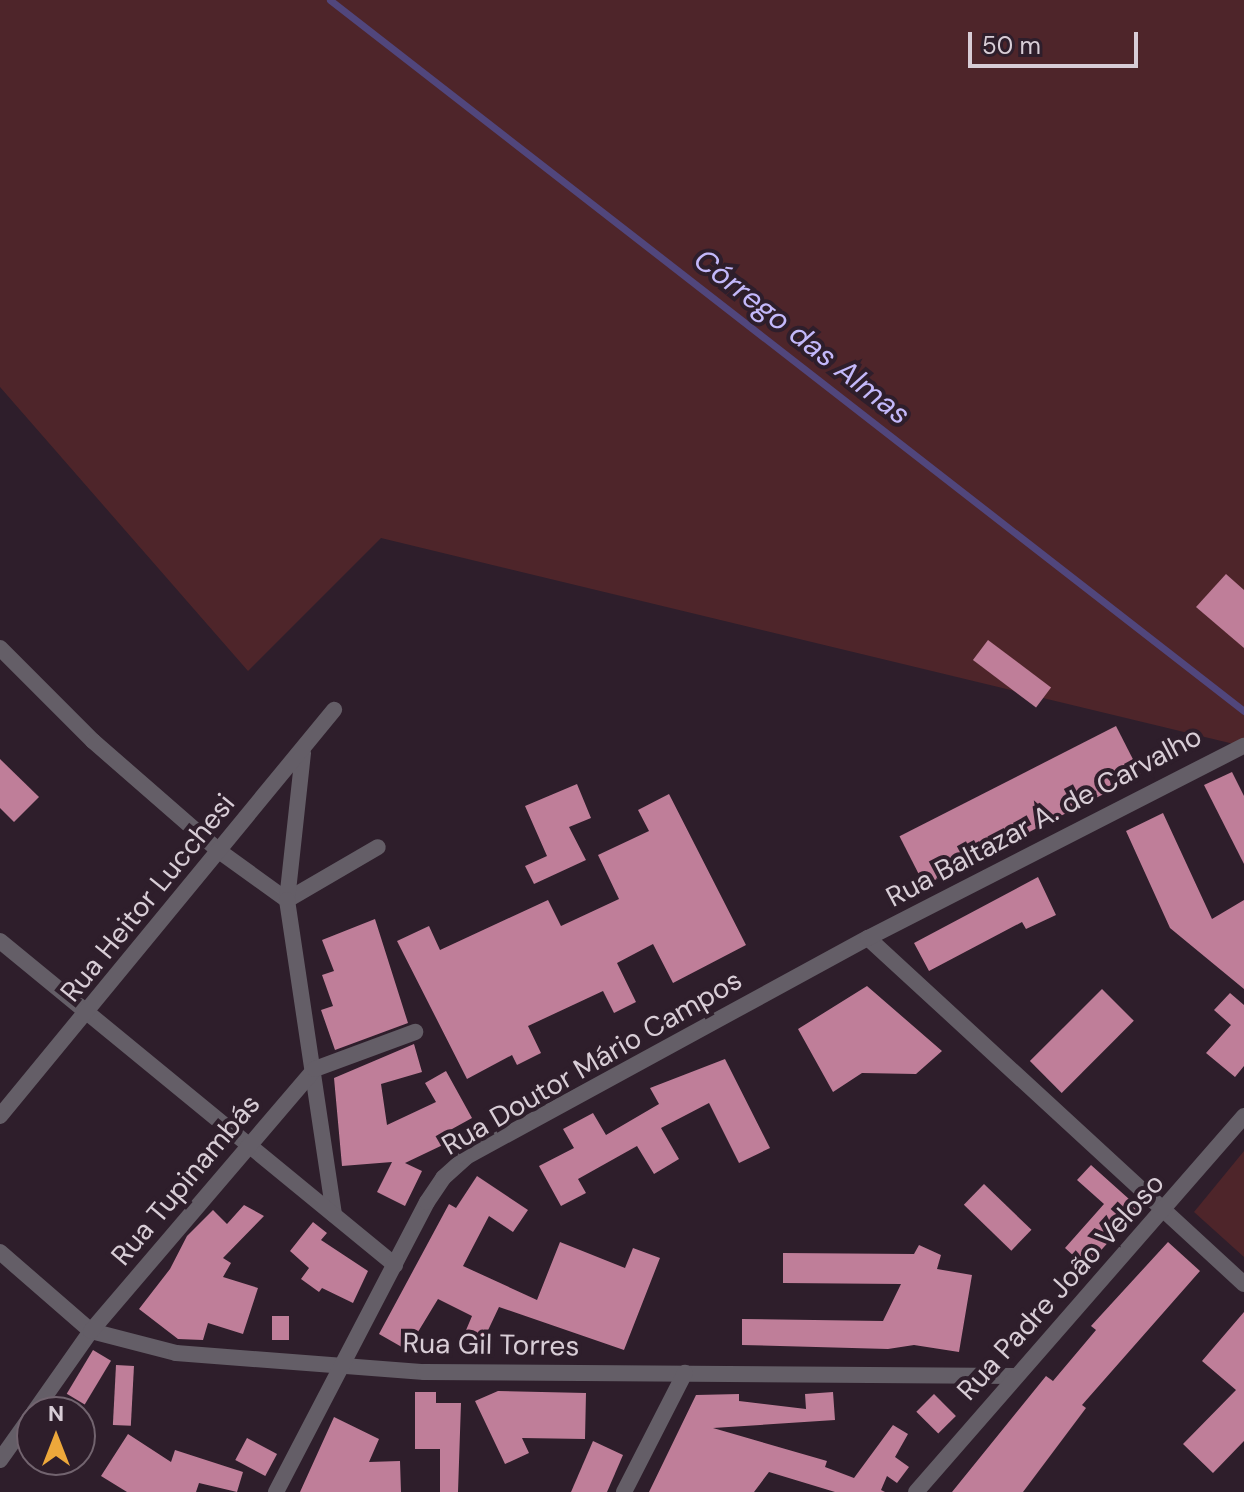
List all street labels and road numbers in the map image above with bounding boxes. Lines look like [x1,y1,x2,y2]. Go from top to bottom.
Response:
street label: Rua Baltazar A. de Carvalho [881,719,1207,915]
street label: Rua Heitor Lucchesi [54,787,242,1009]
street label: Rua Doutor Mário Campos [436,963,748,1163]
street label: Rua Tupinambás [105,1088,267,1272]
street label: Rua Padre João Veloso [950,1167,1172,1407]
street label: Rua Gil Torres [402,1327,580,1363]

